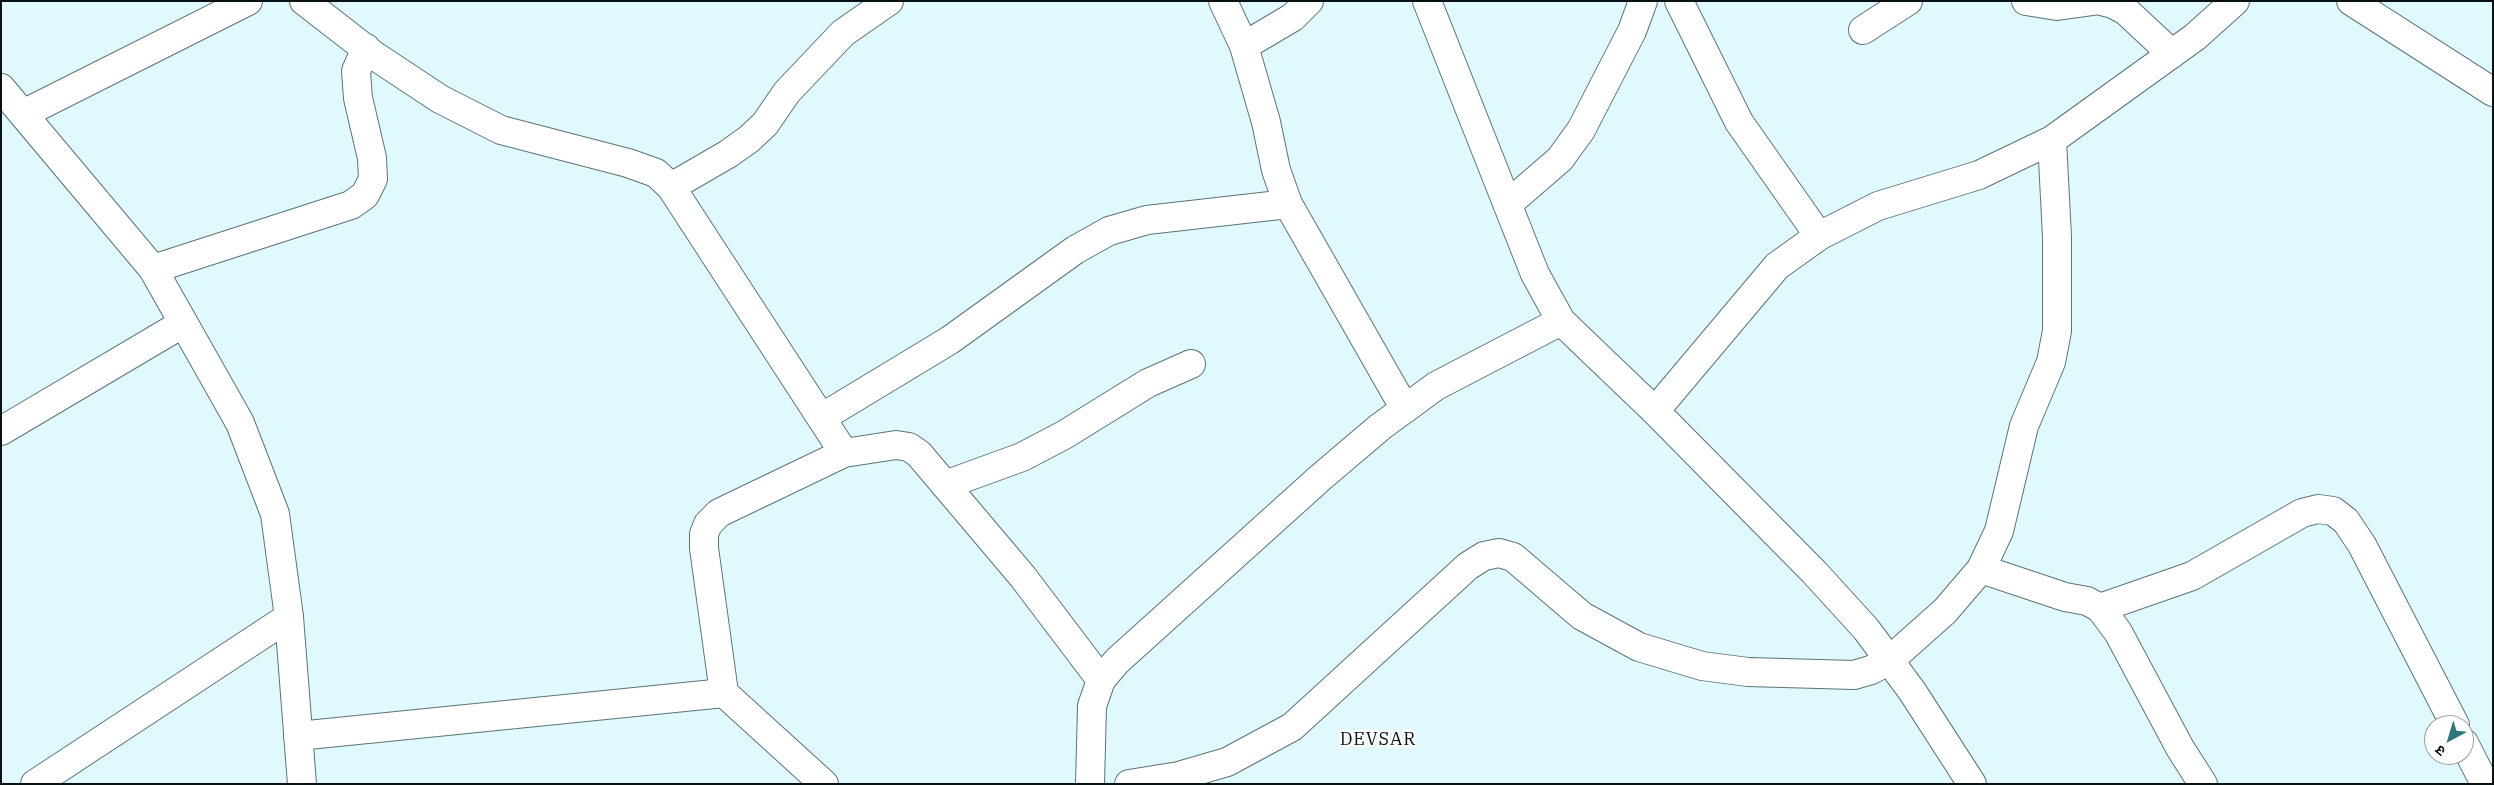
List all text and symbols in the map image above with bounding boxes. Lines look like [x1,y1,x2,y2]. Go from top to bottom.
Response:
north arrow [2424,715,2474,765]
district label: DEVSAR [1339,729,1417,751]
text: उ [2431,741,2449,760]

